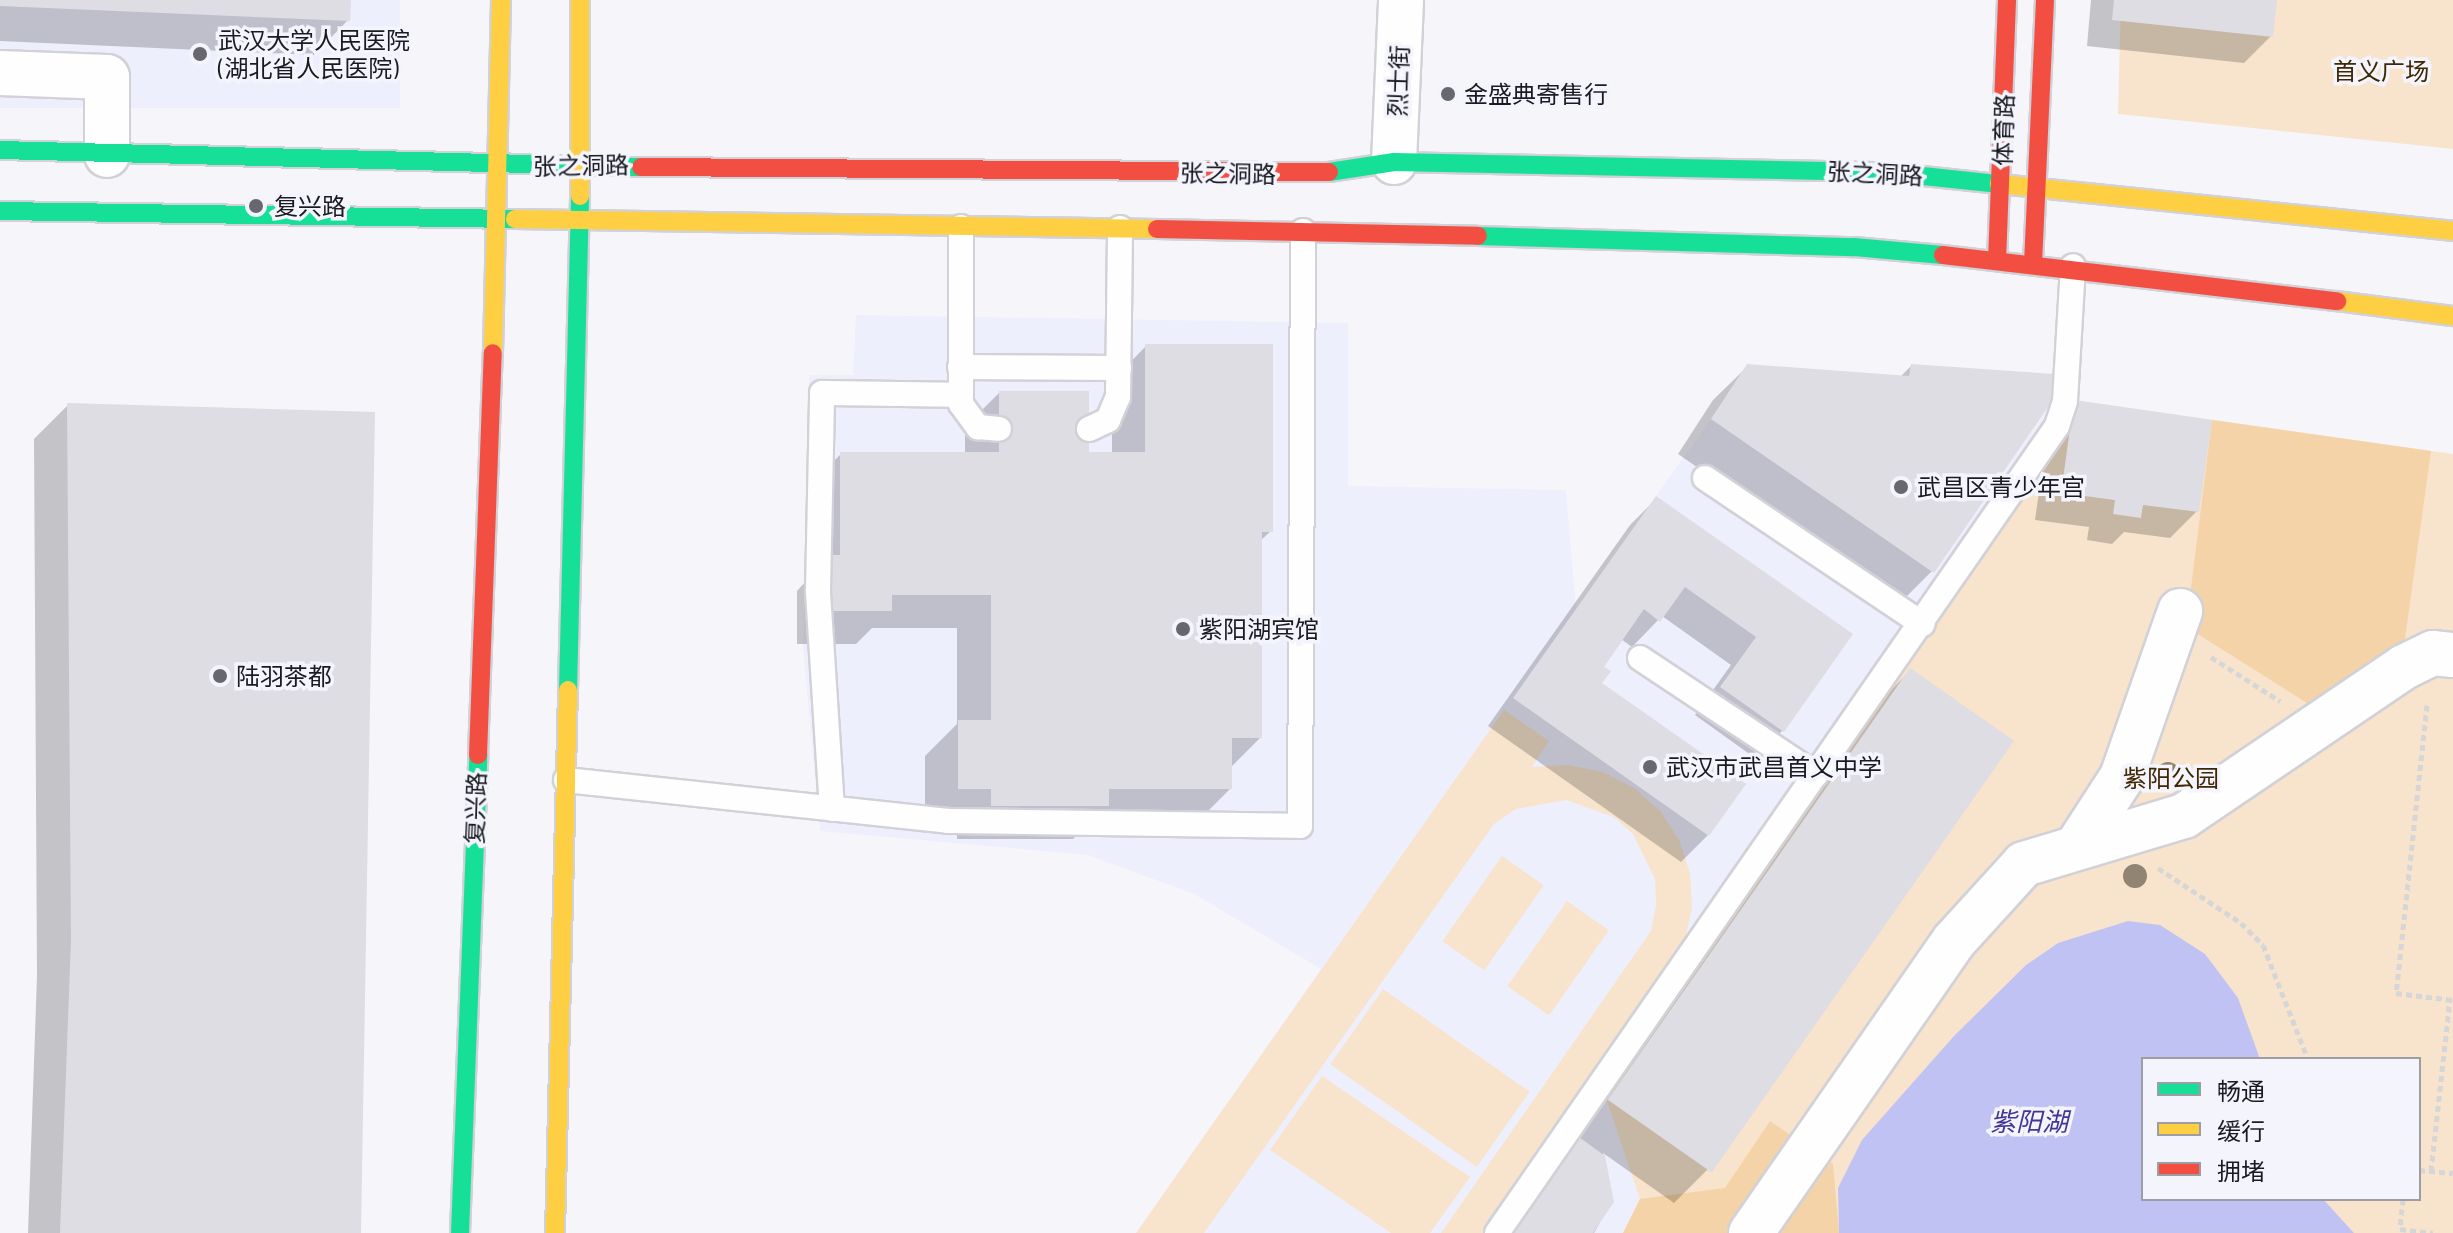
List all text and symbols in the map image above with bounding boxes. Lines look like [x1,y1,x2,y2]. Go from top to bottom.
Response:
place label: 武汉大学人民医院 (湖北省人民医院) [218,26,410,82]
marker: 武汉大学人民医院 (湖北省人民医院) [189,43,211,65]
street label: 烈士街 [1382,45,1414,117]
park label: 首义广场 [2333,57,2429,85]
place label: 金盛典寄售行 [1464,80,1608,108]
marker: 金盛典寄售行 [1439,85,1457,103]
street label: 体育路 [1987,94,2019,166]
street label: 张之洞路 [533,150,629,180]
street label: 张之洞路 [1826,156,1924,190]
street label: 张之洞路 [1180,158,1276,188]
place label: 复兴路 [274,192,346,220]
marker: 复兴路 [245,195,267,217]
place label: 武昌区青少年宫 [1917,473,2085,501]
marker: 武昌区青少年宫 [1892,478,1910,496]
place label: 紫阳湖宾馆 [1199,615,1319,643]
marker: 紫阳湖宾馆 [1174,620,1192,638]
place label: 陆羽茶都 [236,662,332,690]
marker: 陆羽茶都 [211,667,229,685]
place label: 武汉市武昌首义中学 [1666,753,1882,781]
marker: 武汉市武昌首义中学 [1641,758,1659,776]
park label: 紫阳公园 [2123,764,2219,792]
street label: 复兴路 [459,772,491,844]
legend [2141,1057,2421,1201]
text: 畅通 [2217,1076,2265,1105]
water label: 紫阳湖 [1990,1105,2068,1137]
text: 缓行 [2217,1116,2265,1145]
text: 拥堵 [2217,1156,2265,1185]

